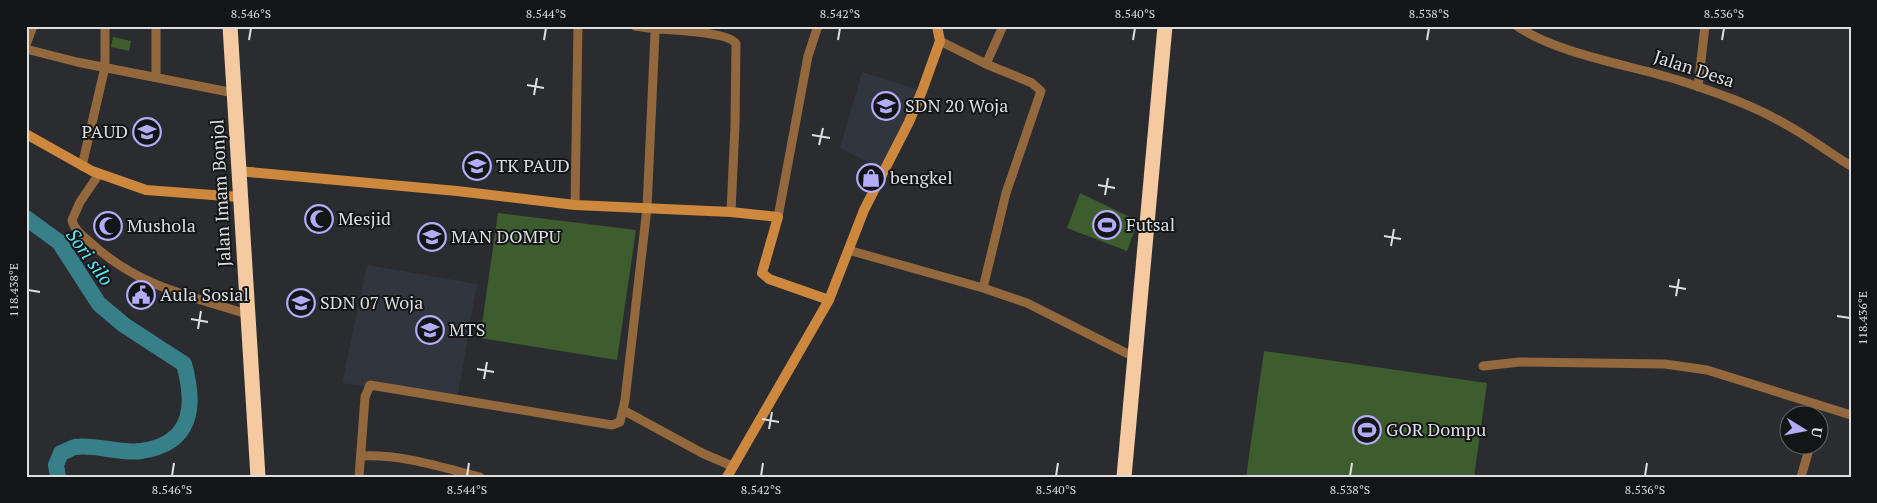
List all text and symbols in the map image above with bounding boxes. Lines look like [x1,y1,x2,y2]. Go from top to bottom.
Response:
text: 8.546°S [231,6,271,21]
text: 8.544°S [526,6,566,21]
text: 8.542°S [820,6,860,21]
text: 8.540°S [1115,6,1155,21]
text: 8.538°S [1409,6,1449,21]
text: 8.536°S [1704,6,1744,21]
street label: Jalan Desa [1651,44,1738,92]
school or university icon: SDN 20 Woja [871,91,901,121]
place label: SDN 20 Woja [905,93,1008,117]
school or university icon: PAUD [132,117,162,147]
place label: PAUD [81,119,128,143]
street label: Jalan Imam Bonjol [204,119,236,268]
school or university icon: TK PAUD [462,151,492,181]
place label: TK PAUD [496,153,570,177]
shop icon: bengkel [856,163,886,193]
place label: bengkel [890,165,953,189]
mosque icon: Mesjid [304,204,334,234]
place label: Mesjid [338,206,391,230]
sports icon: Futsal [1092,210,1122,240]
mosque icon: Mushola [93,211,123,241]
place label: Futsal [1126,212,1175,236]
place label: Mushola [127,213,196,237]
school or university icon: MAN DOMPU [417,222,447,252]
water label: Sori silo [61,223,120,290]
place label: MAN DOMPU [451,224,561,248]
text: 118.438°E [6,263,21,317]
public building icon: Aula Sosial [126,280,156,310]
place label: Aula Sosial [160,282,249,306]
school or university icon: SDN 07 Woja [286,288,316,318]
place label: SDN 07 Woja [320,290,423,314]
text: 118.436°E [1855,291,1870,345]
school or university icon: MTS [415,315,445,345]
place label: MTS [449,317,485,341]
north arrow [1780,406,1830,456]
sports icon: GOR Dompu [1352,415,1382,445]
place label: GOR Dompu [1386,417,1486,441]
text: U [1807,426,1828,439]
text: 8.546°S [152,482,192,497]
text: 8.544°S [447,482,487,497]
text: 8.542°S [741,482,781,497]
text: 8.540°S [1036,482,1076,497]
text: 8.538°S [1330,482,1370,497]
text: 8.536°S [1625,482,1665,497]

